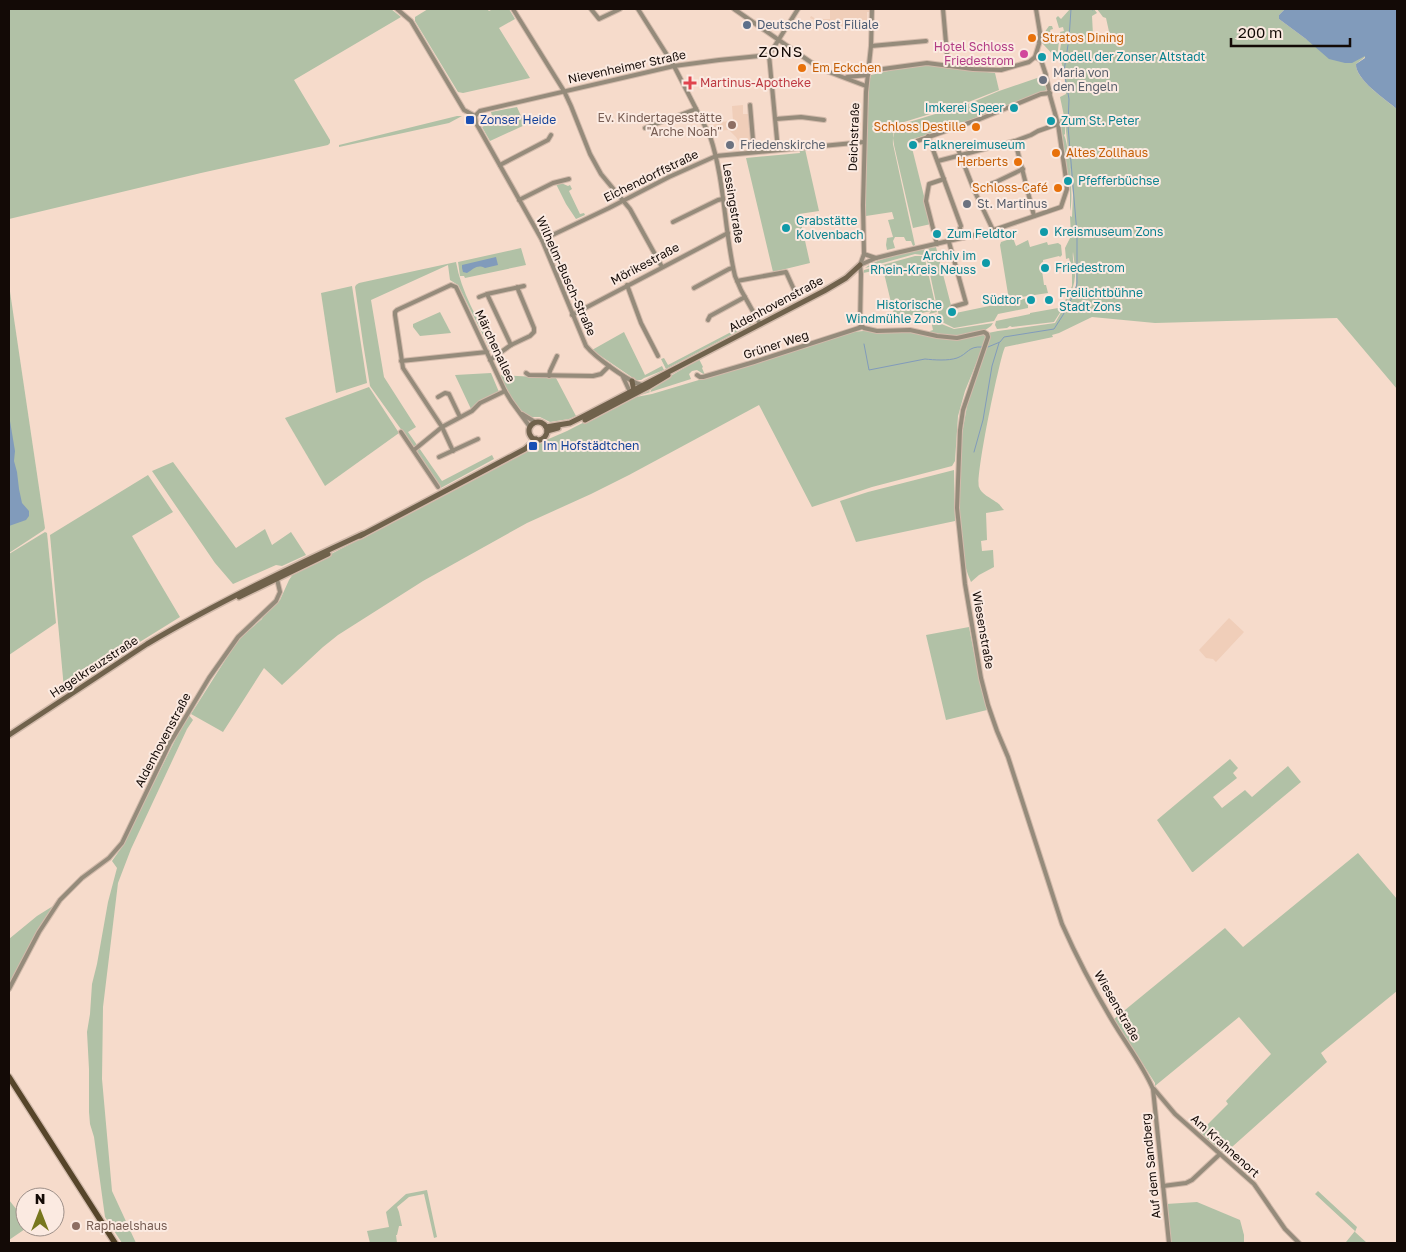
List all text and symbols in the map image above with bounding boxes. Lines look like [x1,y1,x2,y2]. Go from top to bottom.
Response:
scale bar [1231,15,1350,47]
place label: Deutsche Post Filiale [757,17,879,32]
marker: Deutsche Post Filiale [741,19,753,31]
text: 200 m [1238,23,1282,41]
place label: Stratos Dining [1042,30,1124,45]
marker: Stratos Dining [1026,32,1038,44]
place label: Hotel Schloss Friedestrom [934,39,1014,68]
district label: ZONS [759,42,803,60]
street label: Nievenheimer Straße [567,47,687,86]
marker: Hotel Schloss Friedestrom [1018,48,1030,60]
place label: Modell der Zonser Altstadt [1052,49,1206,64]
marker: Modell der Zonser Altstadt [1036,51,1048,63]
place label: Em Eckchen [812,60,881,75]
marker: Em Eckchen [796,62,808,74]
place label: Maria von den Engeln [1053,65,1118,94]
marker: Maria von den Engeln [1037,74,1049,86]
place label: Martinus-Apotheke [700,75,811,90]
marker: Martinus-Apotheke [684,77,696,89]
place label: Imkerei Speer [925,100,1004,115]
street label: Deichstraße [845,102,862,172]
marker: Imkerei Speer [1008,102,1020,114]
place label: Ev. Kindertagesstätte "Arche Noah" [598,110,722,139]
place label: Zonser Heide [480,112,556,127]
place label: Zum St. Peter [1061,113,1140,128]
marker: Zonser Heide [464,114,476,126]
marker: Zum St. Peter [1045,115,1057,127]
marker: Ev. Kindertagesstätte "Arche Noah" [726,119,738,131]
place label: Schloss Destille [874,119,966,134]
marker: Schloss Destille [970,121,982,133]
place label: Friedenskirche [740,137,826,152]
place label: Falknereimuseum [923,137,1025,152]
marker: Friedenskirche [724,139,736,151]
marker: Falknereimuseum [907,139,919,151]
place label: Altes Zollhaus [1066,145,1148,160]
street label: Eichendorffstraße [601,146,701,205]
marker: Altes Zollhaus [1050,147,1062,159]
place label: Herberts [957,154,1008,169]
marker: Herberts [1012,156,1024,168]
street label: Lessingstraße [720,162,747,244]
place label: Pfefferbüchse [1078,173,1159,188]
marker: Pfefferbüchse [1062,175,1074,187]
place label: Schloss-Café [972,180,1048,195]
marker: Schloss-Café [1052,182,1064,194]
place label: St. Martinus [977,196,1047,211]
marker: St. Martinus [961,198,973,210]
place label: Grabstätte Kolvenbach [796,213,864,242]
street label: Wilhelm-Busch-Straße [533,214,600,338]
marker: Grabstätte Kolvenbach [780,222,792,234]
place label: Kreismuseum Zons [1054,224,1163,239]
place label: Zum Feldtor [947,226,1017,241]
marker: Kreismuseum Zons [1038,226,1050,238]
marker: Zum Feldtor [931,228,943,240]
street label: Mörikestraße [608,239,682,288]
place label: Archiv im Rhein-Kreis Neuss [870,248,976,277]
marker: Archiv im Rhein-Kreis Neuss [980,257,992,269]
place label: Friedestrom [1055,260,1125,275]
marker: Friedestrom [1039,262,1051,274]
street label: Aldenhovenstraße [726,272,826,335]
place label: Freilichtbühne Stadt Zons [1059,285,1143,314]
place label: Südtor [982,292,1021,307]
marker: Südtor [1025,294,1037,306]
marker: Freilichtbühne Stadt Zons [1043,294,1055,306]
place label: Historische Windmühle Zons [846,297,942,326]
marker: Historische Windmühle Zons [946,306,958,318]
street label: Märchenallee [472,307,519,384]
street label: Grüner Weg [741,327,810,362]
place label: Im Hofstädtchen [543,438,639,453]
marker: Im Hofstädtchen [527,440,539,452]
street label: Wiesenstraße [969,590,998,670]
street label: Hagelkreuzstraße [47,632,141,701]
street label: Aldenhovenstraße [131,690,194,790]
street label: Wiesenstraße [1091,968,1144,1044]
street label: Am Krahnenort [1188,1111,1263,1181]
street label: Auf dem Sandberg [1138,1113,1163,1219]
north arrow [15,1187,65,1237]
text: N [35,1190,45,1207]
place label: Raphaelshaus [86,1218,167,1233]
marker: Raphaelshaus [70,1220,82,1232]

